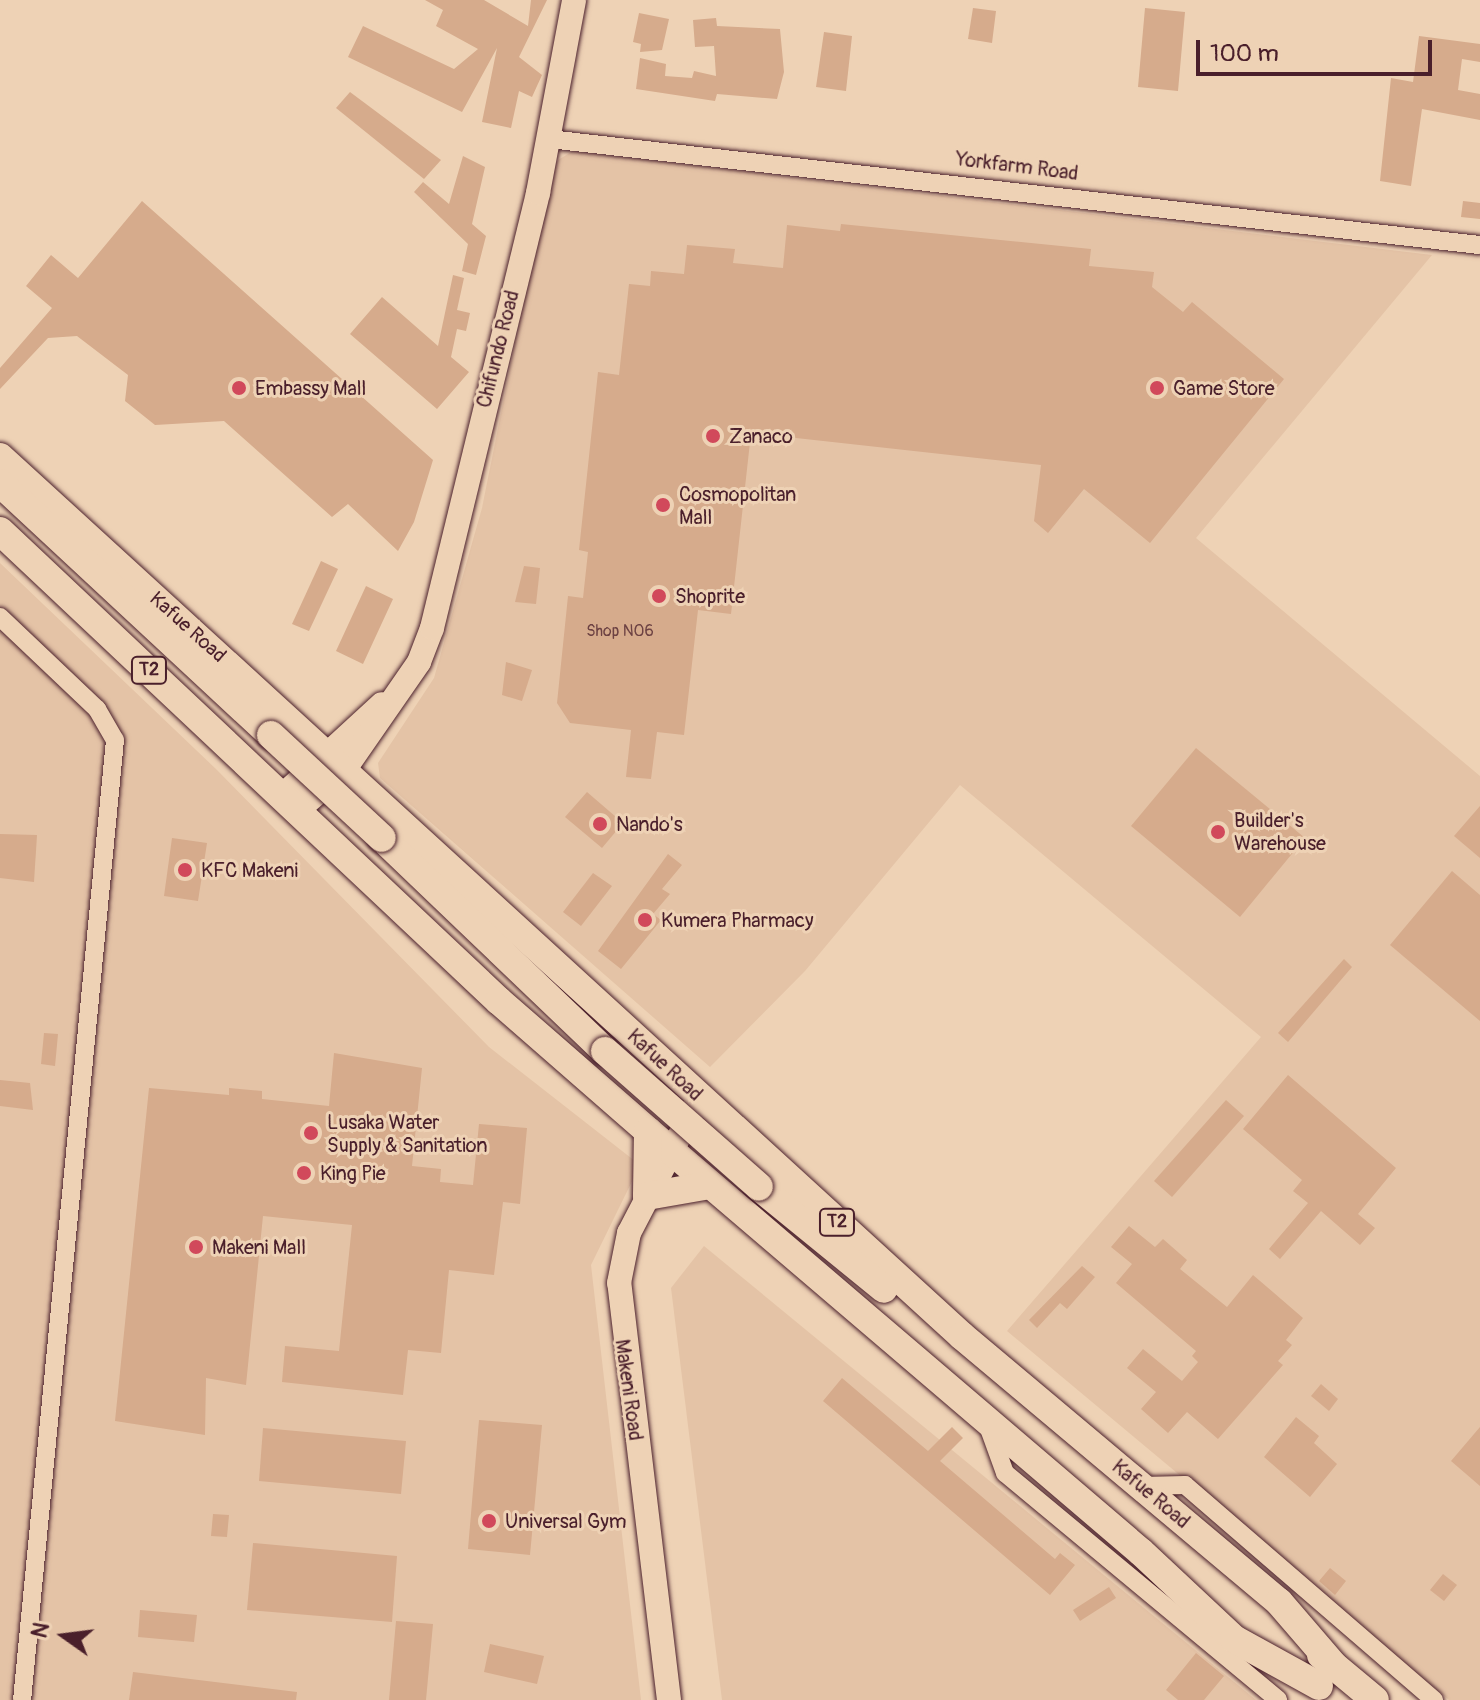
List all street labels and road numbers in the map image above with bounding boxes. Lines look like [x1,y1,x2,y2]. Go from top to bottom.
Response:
street label: Yorkfarm Road [954,147,1080,185]
street label: Chifundo Road [472,288,524,410]
street label: Kafue Road [145,587,231,667]
road number: T2 [129,656,169,684]
street label: Kafue Road [622,1024,708,1106]
road number: T2 [817,1208,857,1236]
street label: Makeni Road [610,1338,648,1442]
street label: Kafue Road [1107,1454,1195,1534]

